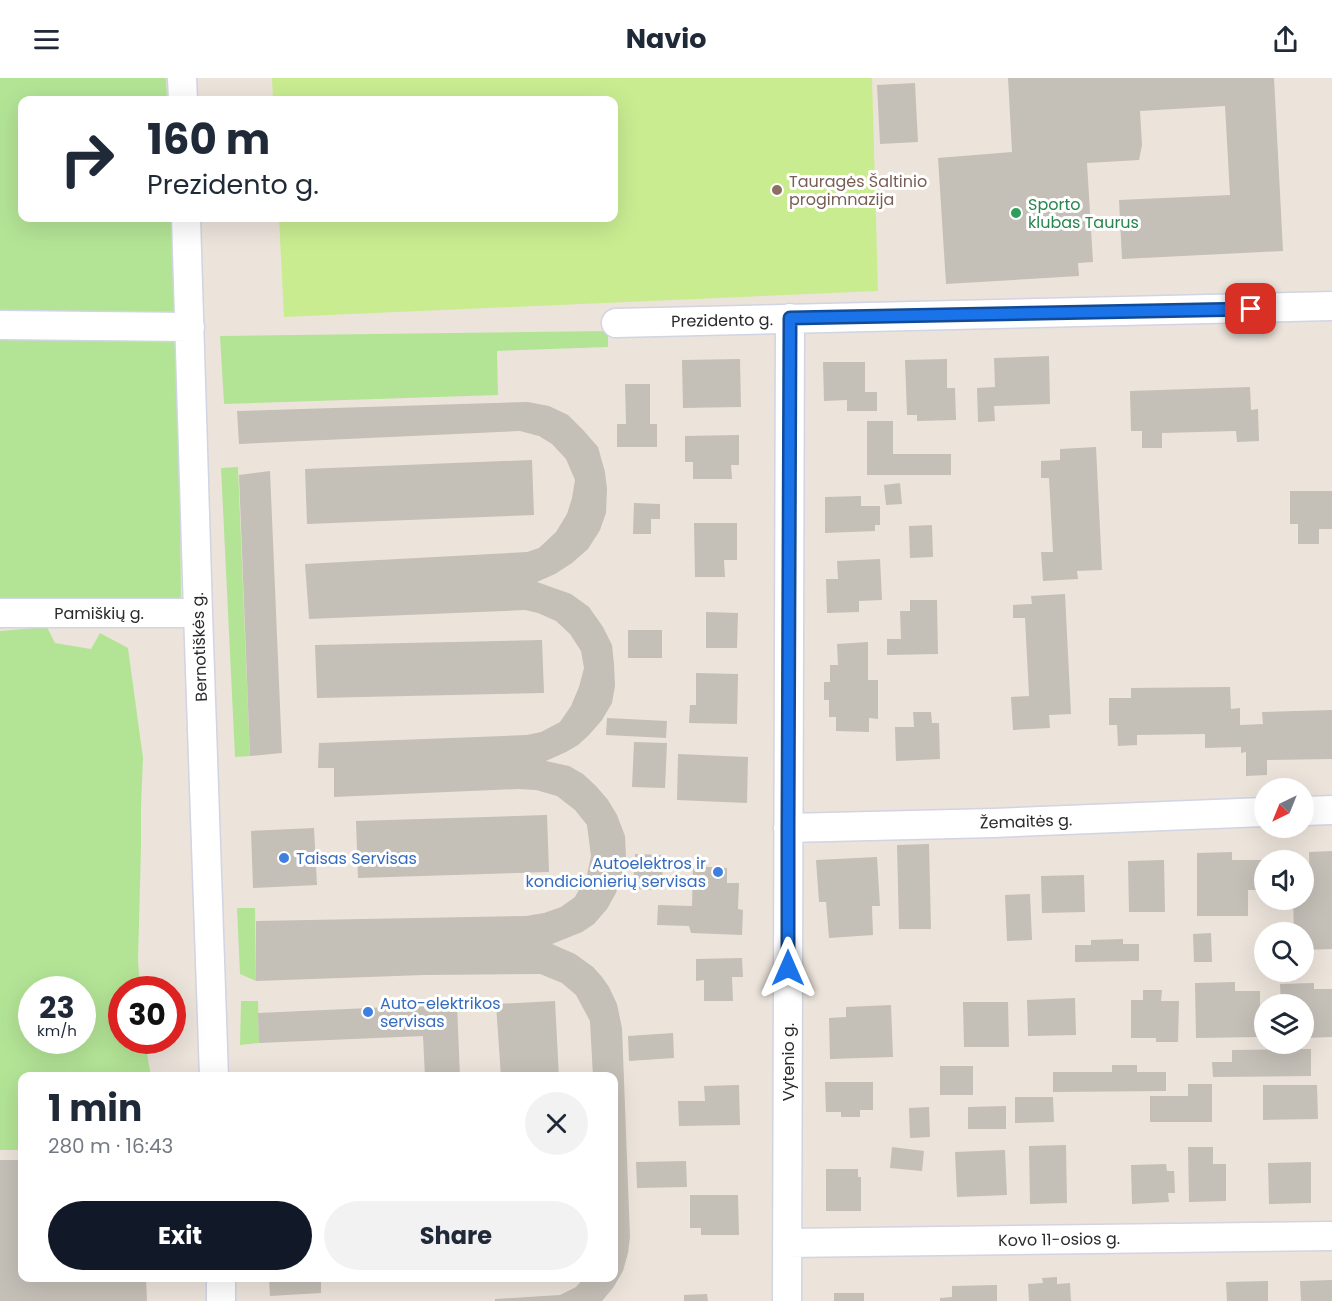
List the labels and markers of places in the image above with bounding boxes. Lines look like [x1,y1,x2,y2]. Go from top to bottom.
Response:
place label: Tauragės Šaltinio progimnazija [789,170,927,211]
marker: Tauragės Šaltinio progimnazija [770,183,784,197]
place label: Sporto klubas Taurus [1028,193,1139,234]
marker: Sporto klubas Taurus [1009,206,1023,220]
pin [1225,283,1276,334]
place label: Taisas Servisas [296,847,417,870]
marker: Taisas Servisas [277,851,291,865]
place label: Autoelektros ir kondicionierių servisas [525,852,706,893]
marker: Autoelektros ir kondicionierių servisas [711,865,725,879]
place label: Auto-elektrikos servisas [380,992,500,1033]
marker: Auto-elektrikos servisas [361,1005,375,1019]

